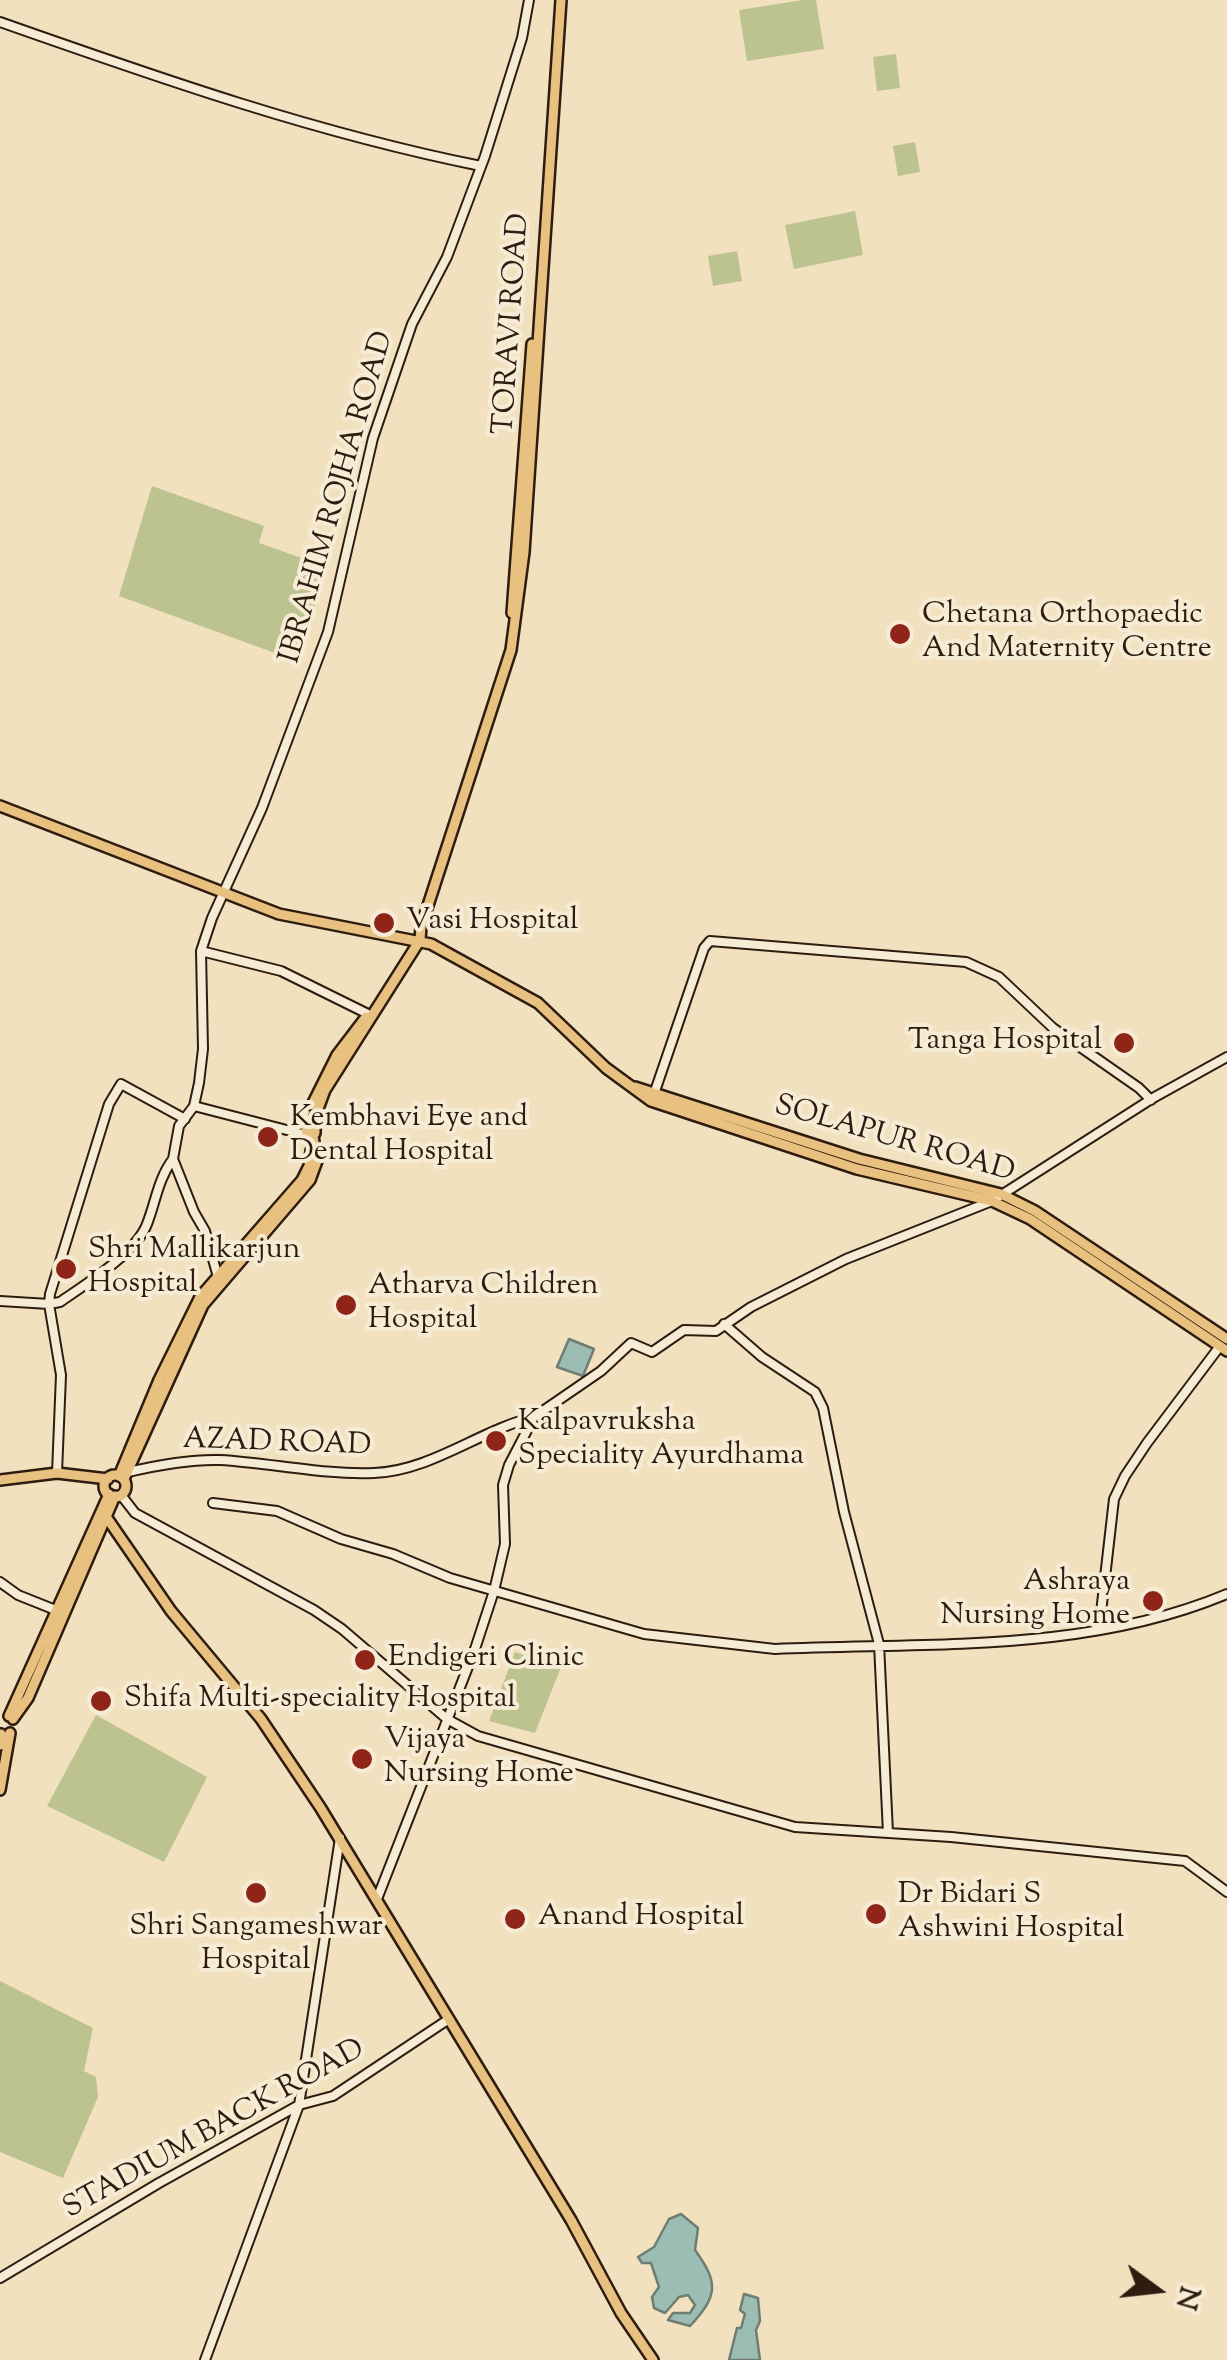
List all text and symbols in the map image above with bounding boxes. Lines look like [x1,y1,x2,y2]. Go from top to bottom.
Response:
street label: TORAVI ROAD [488,212,540,436]
street label: IBRAHIM ROJHA ROAD [274,328,404,668]
place label: Chetana Orthopaedic And Maternity Centre [922,599,1212,670]
marker: Chetana Orthopaedic And Maternity Centre [887,621,913,647]
place label: Vasi Hospital [406,905,578,941]
marker: Vasi Hospital [371,910,397,936]
place label: Tanga Hospital [908,1025,1102,1061]
marker: Tanga Hospital [1111,1030,1137,1056]
street label: SOLAPUR ROAD [770,1090,1018,1192]
place label: Kembhavi Eye and Dental Hospital [290,1102,528,1172]
marker: Kembhavi Eye and Dental Hospital [255,1124,281,1150]
place label: Shri Mallikarjun Hospital [88,1234,300,1304]
marker: Shri Mallikarjun Hospital [53,1256,79,1282]
place label: Atharva Children Hospital [368,1270,599,1340]
marker: Atharva Children Hospital [333,1292,359,1318]
place label: Kalpavruksha Speciality Ayurdhama [518,1406,804,1476]
street label: AZAD ROAD [182,1424,372,1466]
marker: Kalpavruksha Speciality Ayurdhama [483,1428,509,1454]
place label: Ashraya Nursing Home [940,1566,1130,1636]
marker: Ashraya Nursing Home [1140,1588,1166,1614]
place label: Endigeri Clinic [388,1642,584,1678]
marker: Endigeri Clinic [352,1647,378,1673]
place label: Shifa Multi-speciality Hospital [124,1683,516,1719]
marker: Shifa Multi-speciality Hospital [88,1688,114,1714]
place label: Vijaya Nursing Home [384,1724,574,1794]
marker: Vijaya Nursing Home [349,1746,375,1772]
place label: Dr Bidari S Ashwini Hospital [898,1879,1124,1950]
marker: Shri Sangameshwar Hospital [243,1880,269,1906]
place label: Anand Hospital [538,1901,744,1937]
marker: Dr Bidari S Ashwini Hospital [863,1901,889,1927]
marker: Anand Hospital [502,1906,528,1932]
place label: Shri Sangameshwar Hospital [129,1911,383,1982]
street label: STADIUM BACK ROAD [58,2033,372,2229]
north arrow [1107,2240,1207,2340]
text: N [1164,2282,1208,2314]

